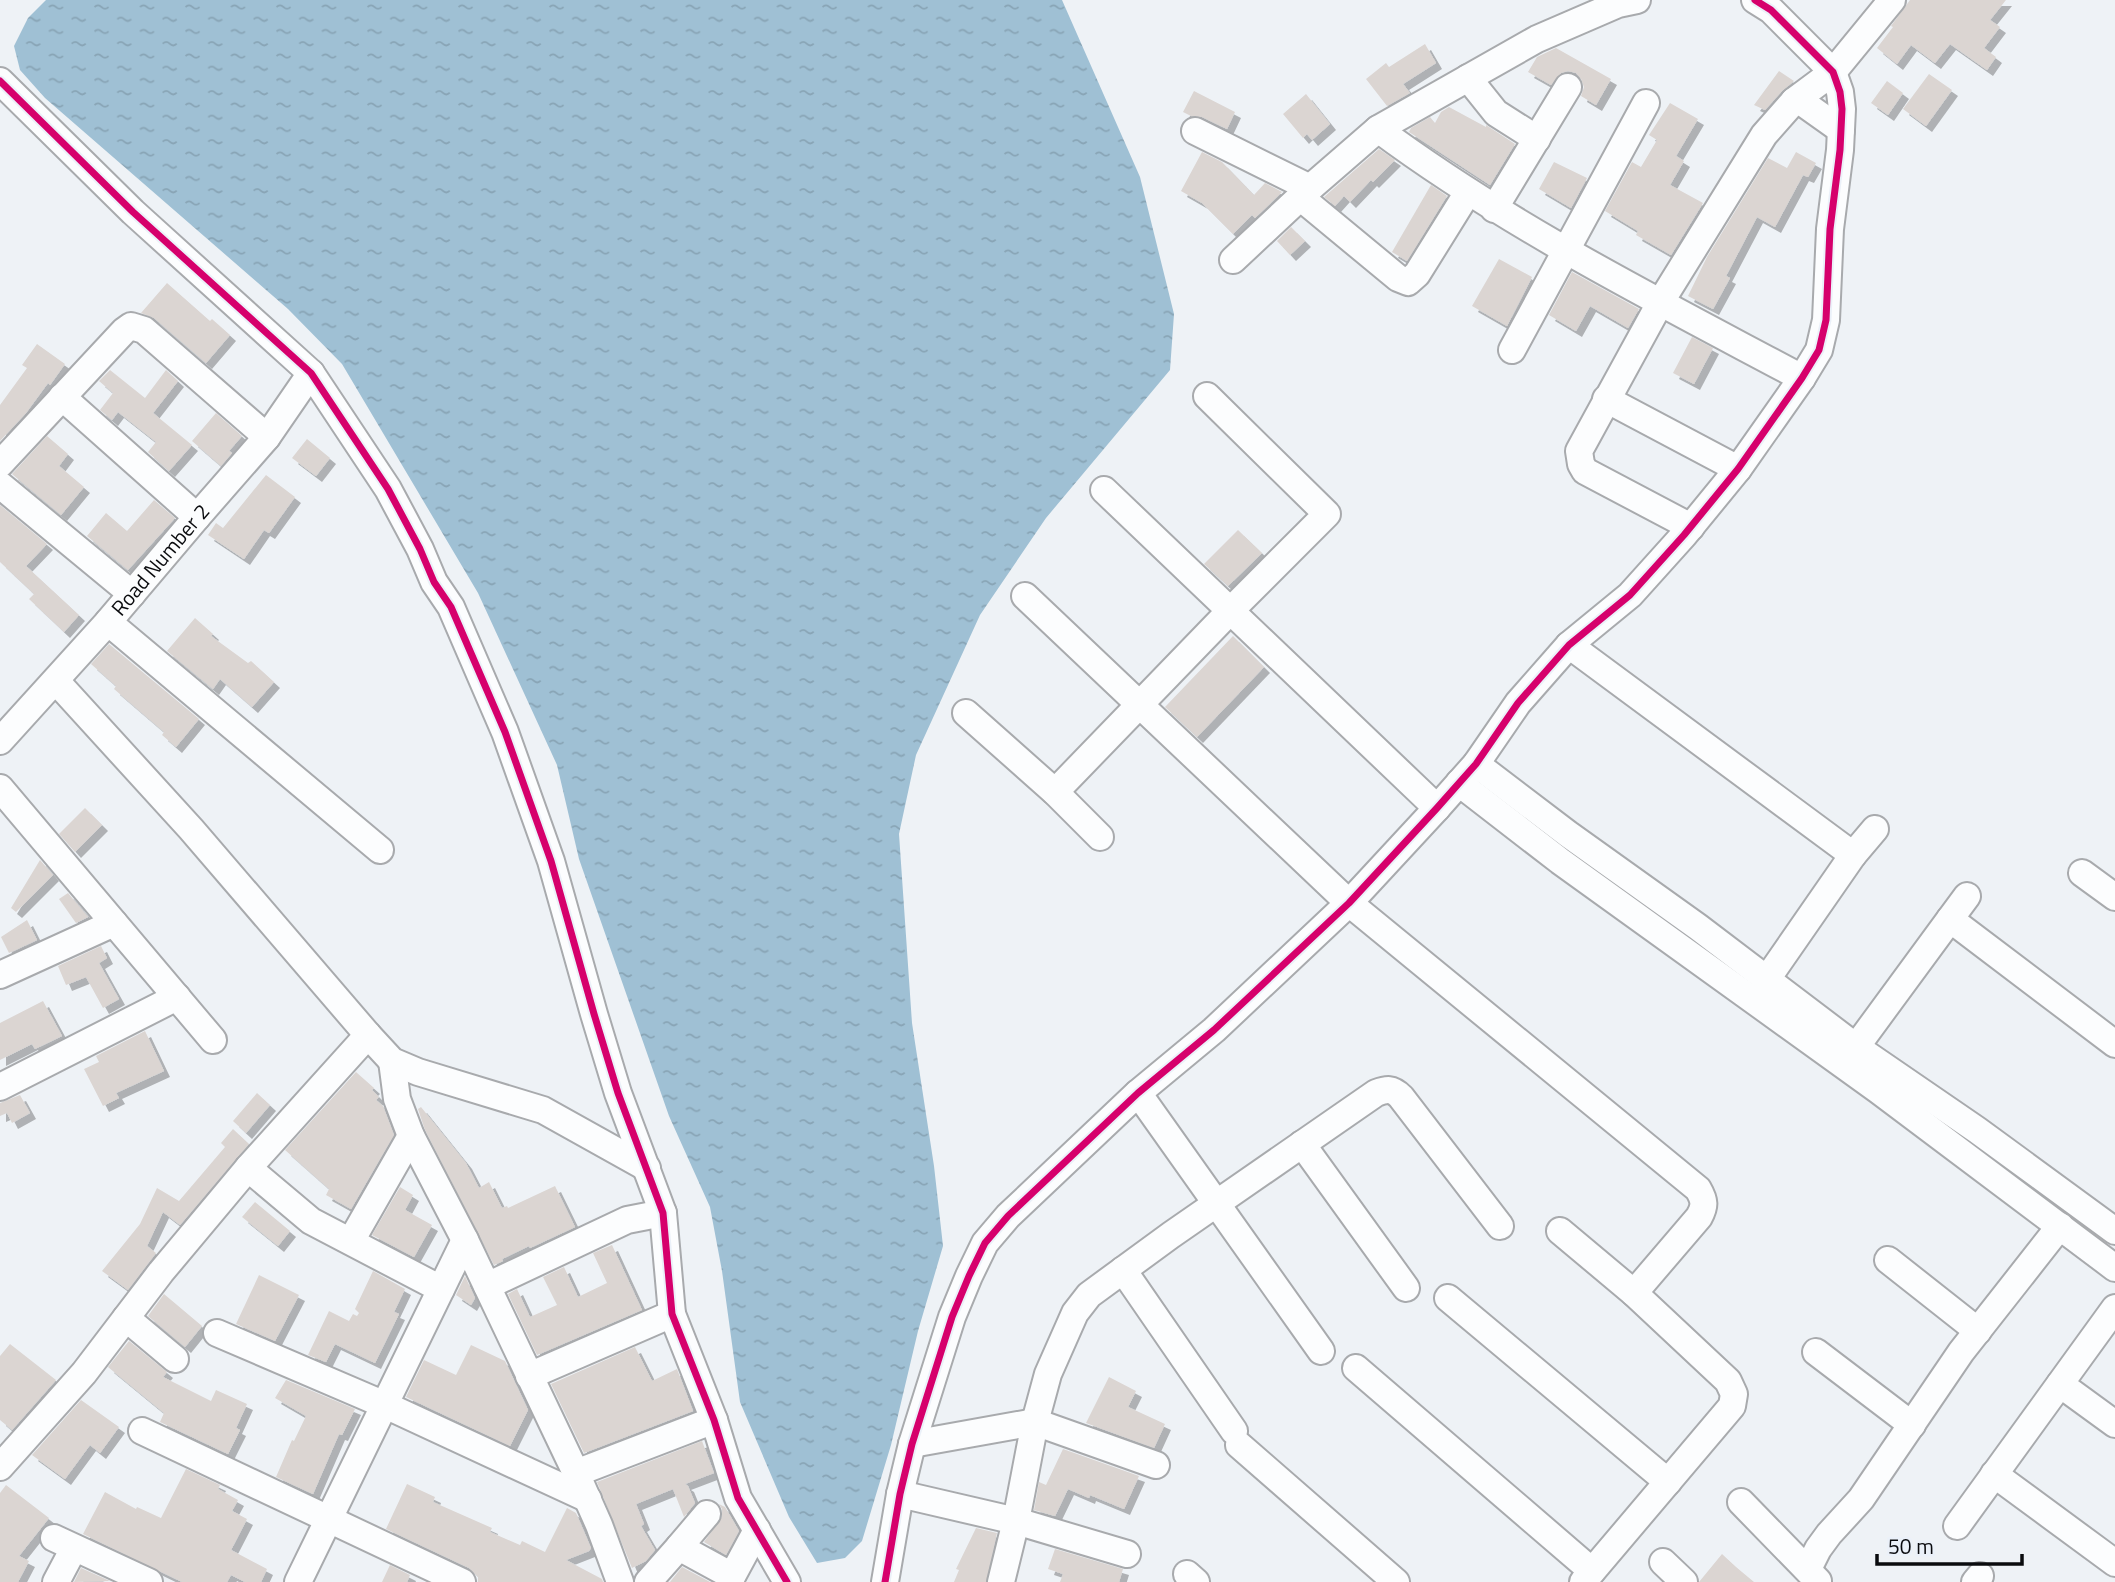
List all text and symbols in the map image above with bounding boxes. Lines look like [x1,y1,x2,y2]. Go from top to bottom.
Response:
street label: Road Number 2 [103,496,217,622]
scale bar [1877,1522,2022,1566]
text: 50 m [1888,1530,1934,1562]

